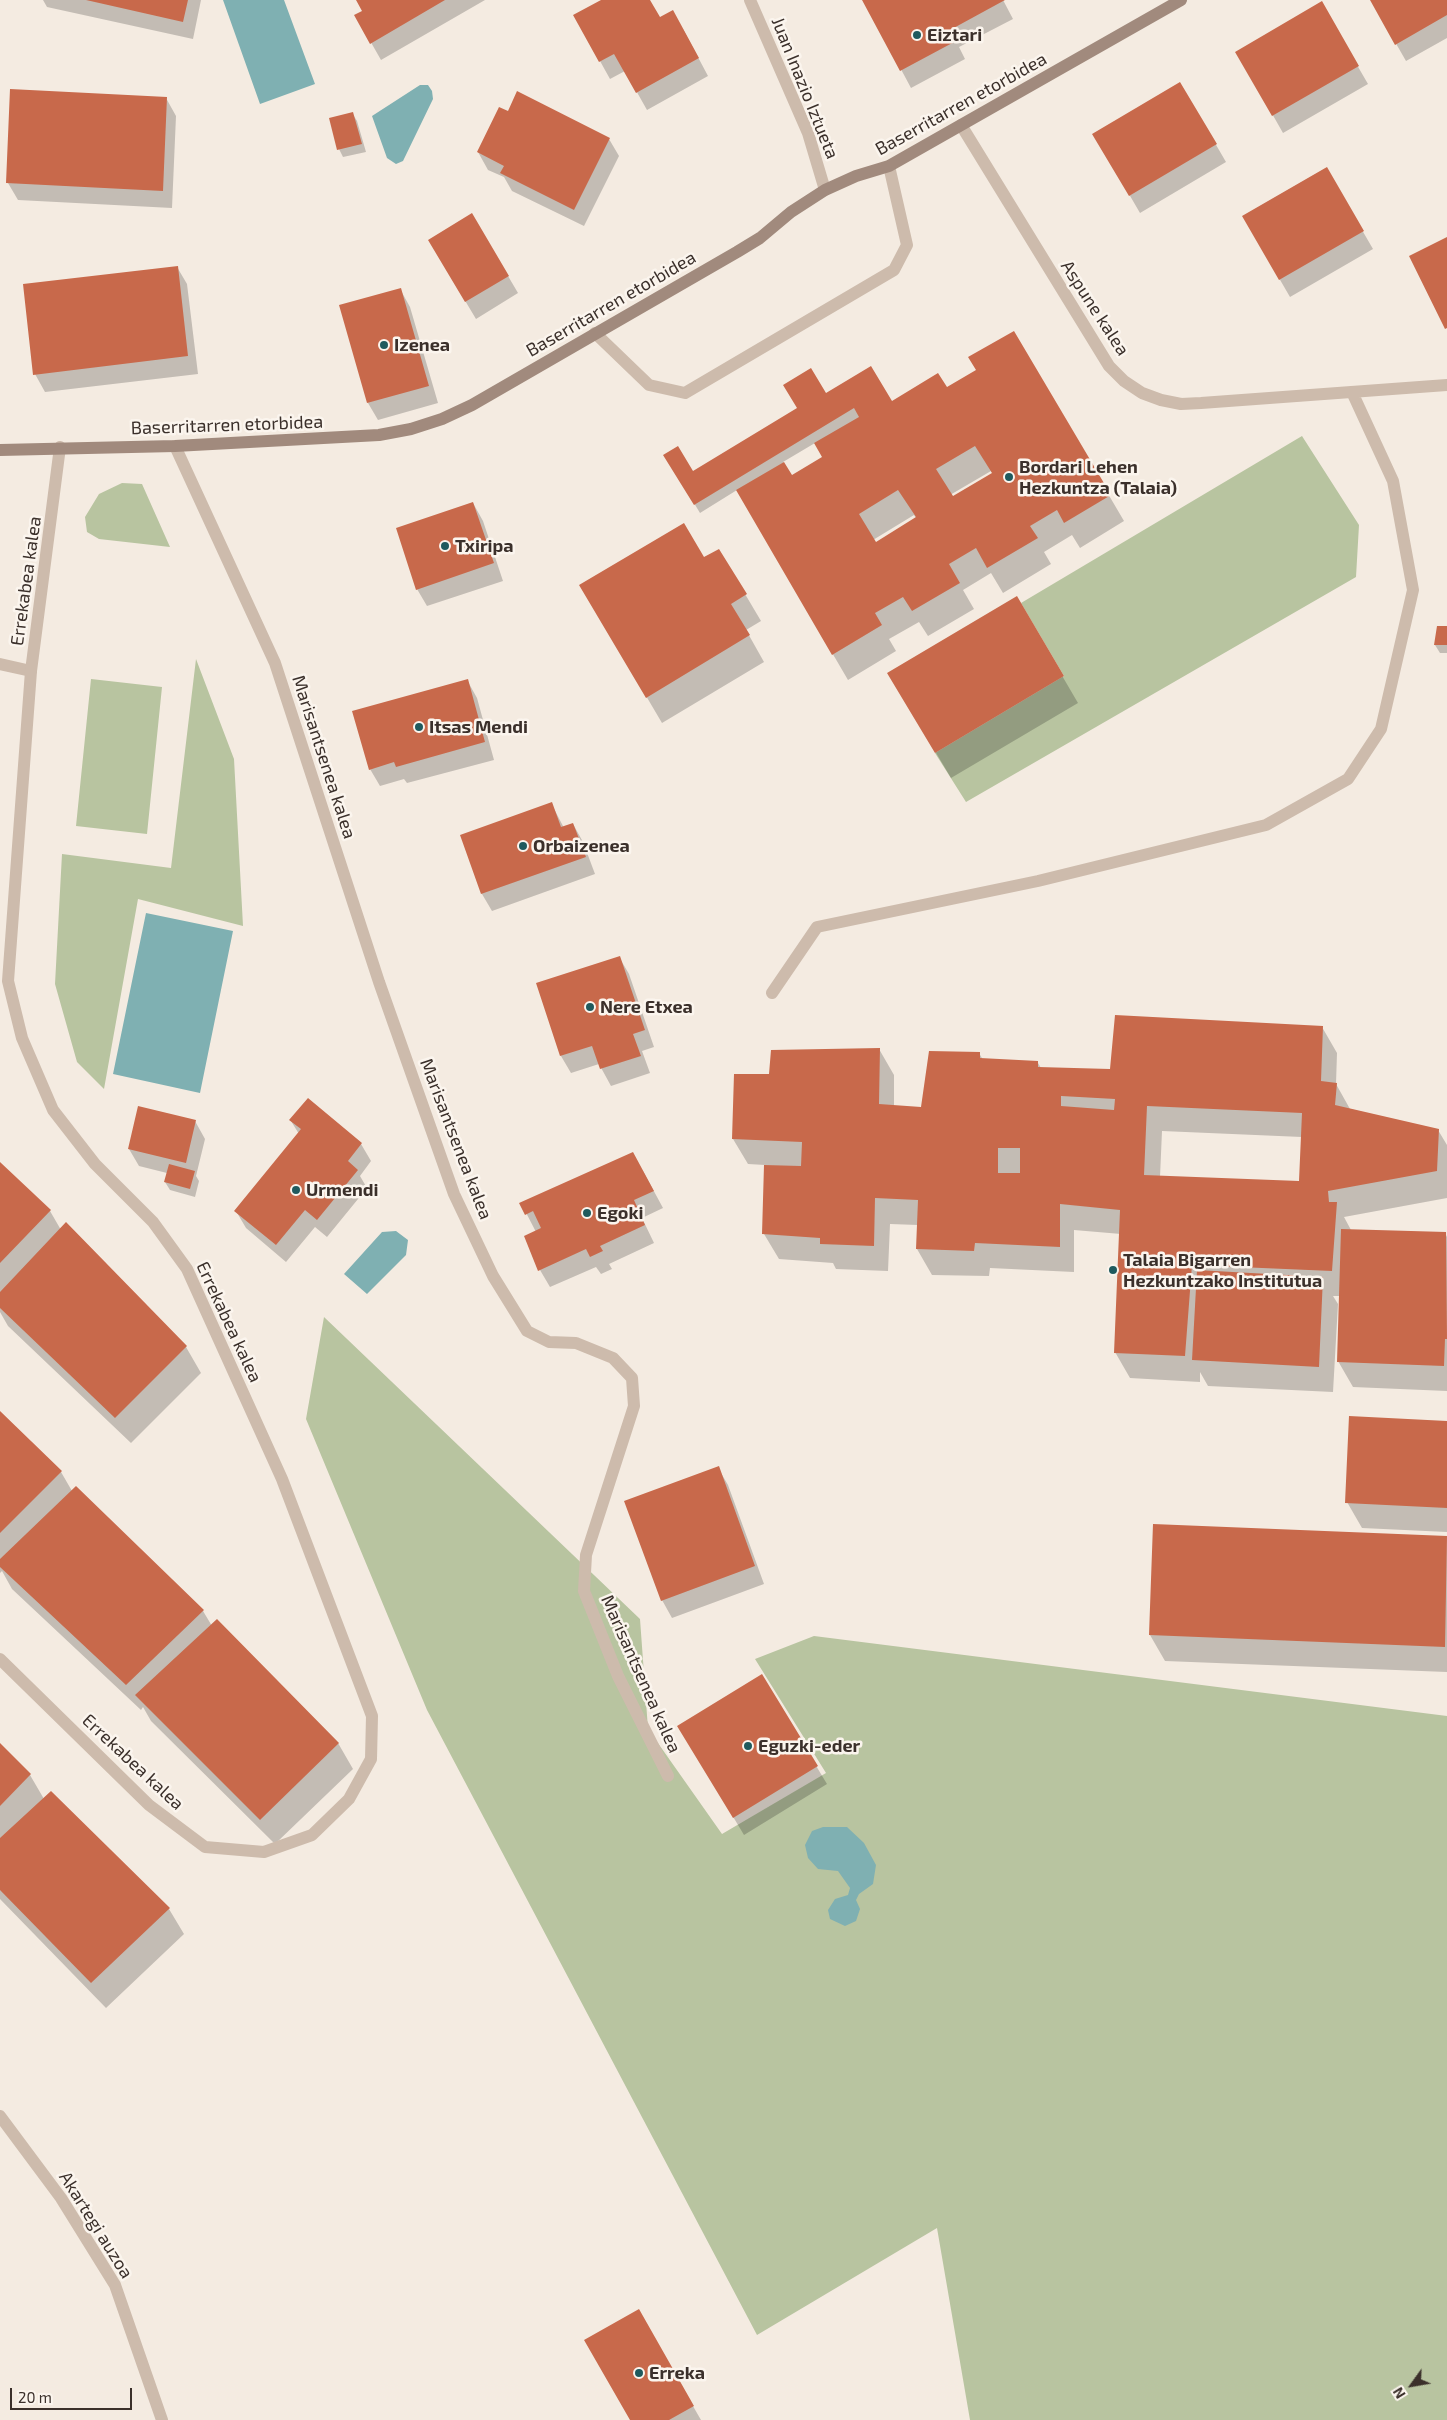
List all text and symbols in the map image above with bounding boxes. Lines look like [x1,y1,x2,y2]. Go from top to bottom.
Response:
street label: Juan Inazio Iztueta [767,14,843,162]
place label: Eiztari [927,24,982,46]
marker: Eiztari [911,29,923,41]
street label: Baserritarren etorbidea [872,48,1050,160]
street label: Baserritarren etorbidea [522,247,700,361]
street label: Aspune kalea [1056,256,1134,360]
place label: Izenea [394,334,450,356]
marker: Izenea [378,339,390,351]
street label: Baserritarren etorbidea [130,411,324,439]
place label: Bordari Lehen Hezkuntza (Talaia) [1019,456,1177,498]
marker: Bordari Lehen Hezkuntza (Talaia) [1003,471,1015,483]
street label: Errekabea kalea [6,515,46,647]
place label: Txiripa [455,535,514,557]
marker: Txiripa [439,540,451,552]
street label: Marisantsenea kalea [287,673,361,841]
place label: Itsas Mendi [429,716,528,738]
marker: Itsas Mendi [413,721,425,733]
place label: Orbaizenea [533,835,630,857]
marker: Orbaizenea [517,840,529,852]
place label: Nere Etxea [600,996,693,1018]
marker: Nere Etxea [584,1001,596,1013]
street label: Marisantsenea kalea [415,1056,497,1222]
place label: Urmendi [306,1179,379,1201]
marker: Urmendi [290,1184,302,1196]
place label: Egoki [597,1202,643,1224]
marker: Egoki [581,1207,593,1219]
place label: Talaia Bigarren Hezkuntzako Institutua [1123,1249,1322,1292]
street label: Errekabea kalea [192,1258,266,1386]
marker: Talaia Bigarren Hezkuntzako Institutua [1107,1264,1119,1276]
street label: Marisantsenea kalea [596,1592,686,1756]
street label: Errekabea kalea [78,1710,188,1814]
place label: Eguzki-eder [758,1735,860,1757]
marker: Eguzki-eder [742,1740,754,1752]
street label: Akartegi auzoa [55,2168,137,2282]
north arrow [1387,2360,1437,2410]
place label: Erreka [649,2362,705,2384]
marker: Erreka [633,2367,645,2379]
scale bar [12,2378,135,2410]
text: N [1389,2384,1409,2402]
text: 20 m [18,2388,52,2406]

